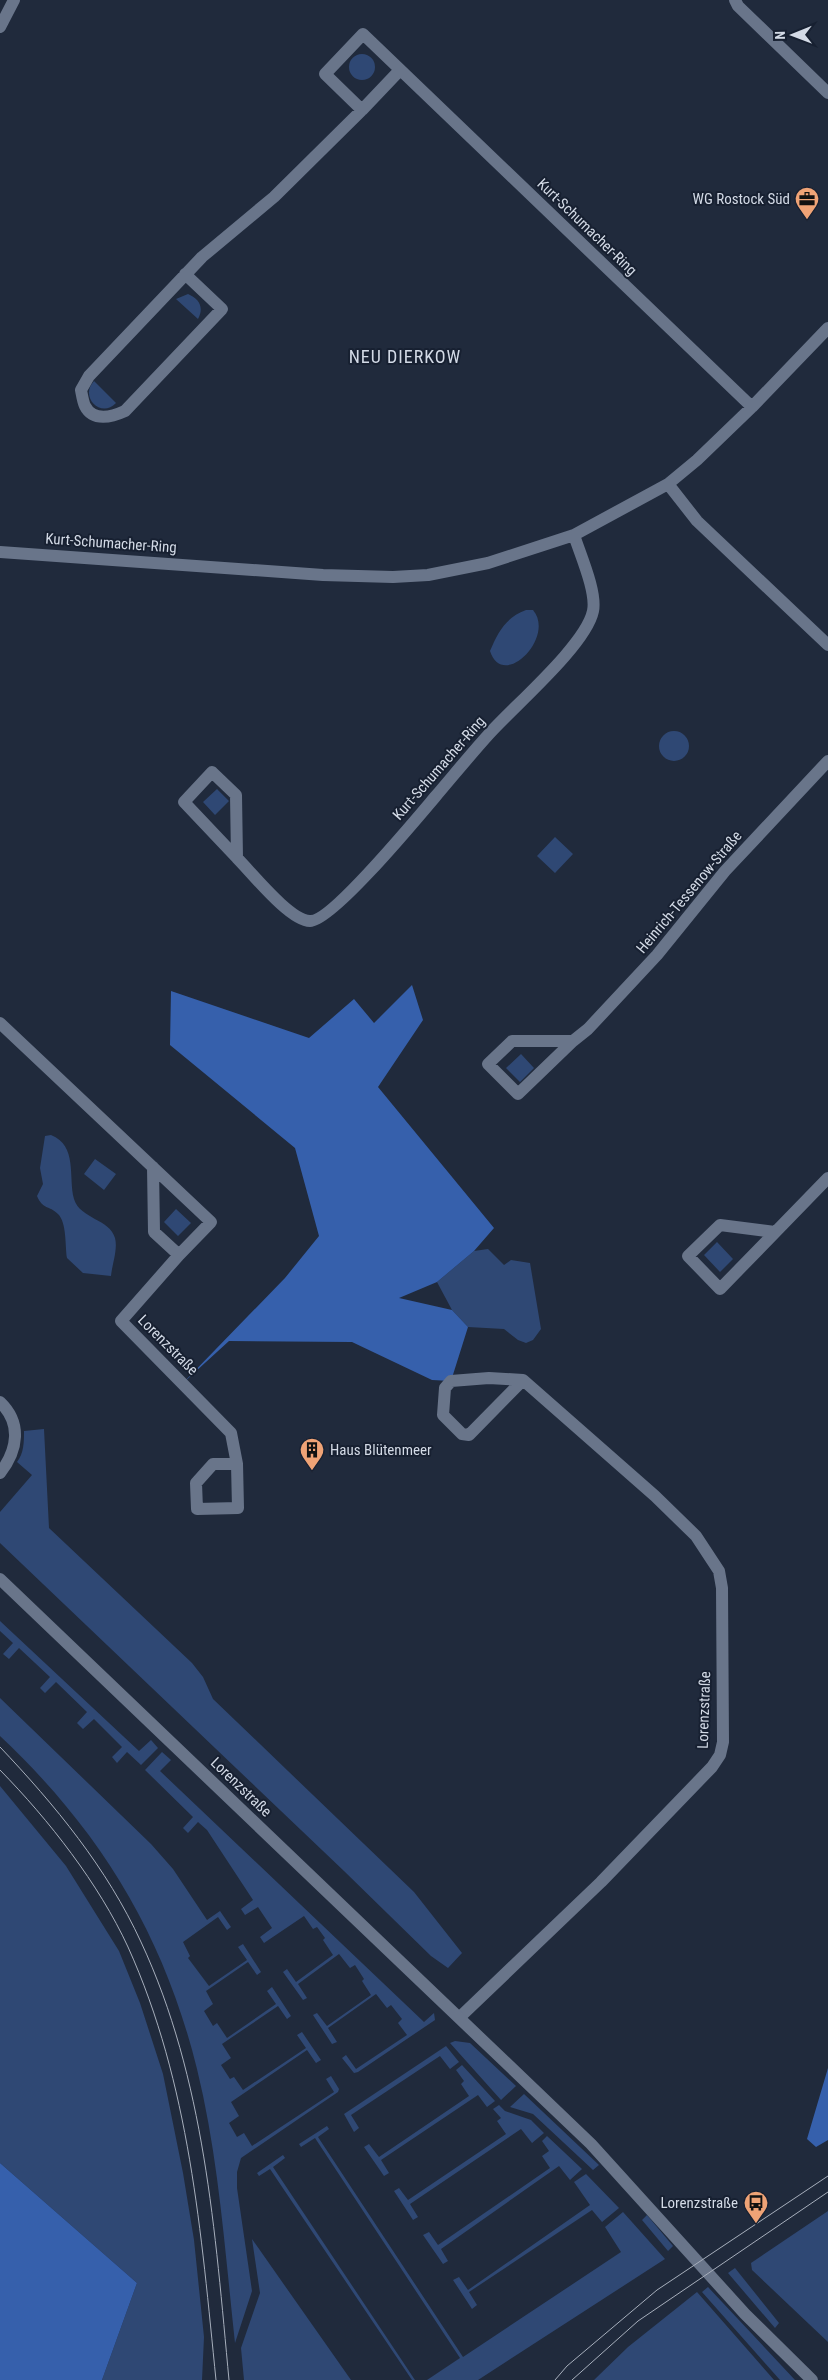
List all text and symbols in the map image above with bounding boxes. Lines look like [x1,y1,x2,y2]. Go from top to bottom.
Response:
north arrow [768,10,818,60]
text: N [772,31,788,40]
street label: Kurt-Schumacher-Ring [533,175,641,279]
office icon: WG Rostock Süd [794,186,820,220]
place label: WG Rostock Süd [693,190,790,208]
district label: NEU DIERKOW [349,346,461,367]
street label: Kurt-Schumacher-Ring [45,529,177,557]
street label: Kurt-Schumacher-Ring [389,712,489,824]
street label: Heinrich-Tessenow-Straße [632,827,746,957]
street label: Lorenzstraße [134,1311,202,1379]
building icon: Haus Blütenmeer [299,1437,325,1471]
place label: Haus Blütenmeer [330,1441,432,1459]
street label: Lorenzstraße [694,1671,714,1749]
street label: Lorenzstraße [207,1754,275,1820]
bus stop icon: Lorenzstraße [743,2190,769,2224]
place label: Lorenzstraße [660,2194,738,2212]

